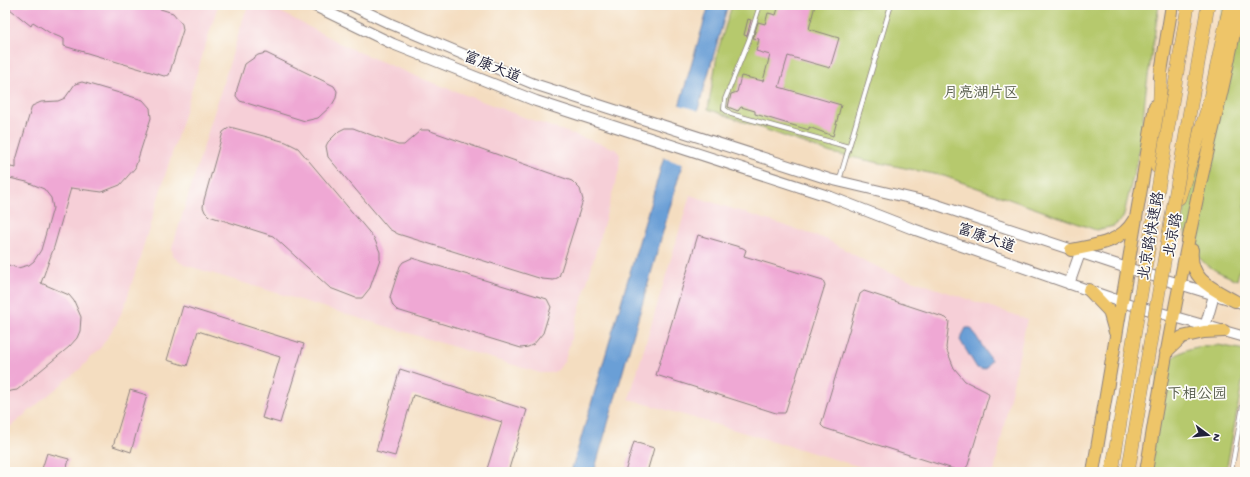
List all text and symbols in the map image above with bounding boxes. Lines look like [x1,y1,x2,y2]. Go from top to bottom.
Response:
street label: 富康大道 [461,48,523,88]
park label: 月亮湖片区 [943,85,1019,103]
street label: 北京路快速路 [1134,190,1169,282]
street label: 北京路 [1161,211,1187,259]
street label: 富康大道 [955,221,1017,257]
park label: 下相公园 [1167,386,1227,404]
north arrow [1188,415,1228,455]
text: N [1209,432,1222,442]

